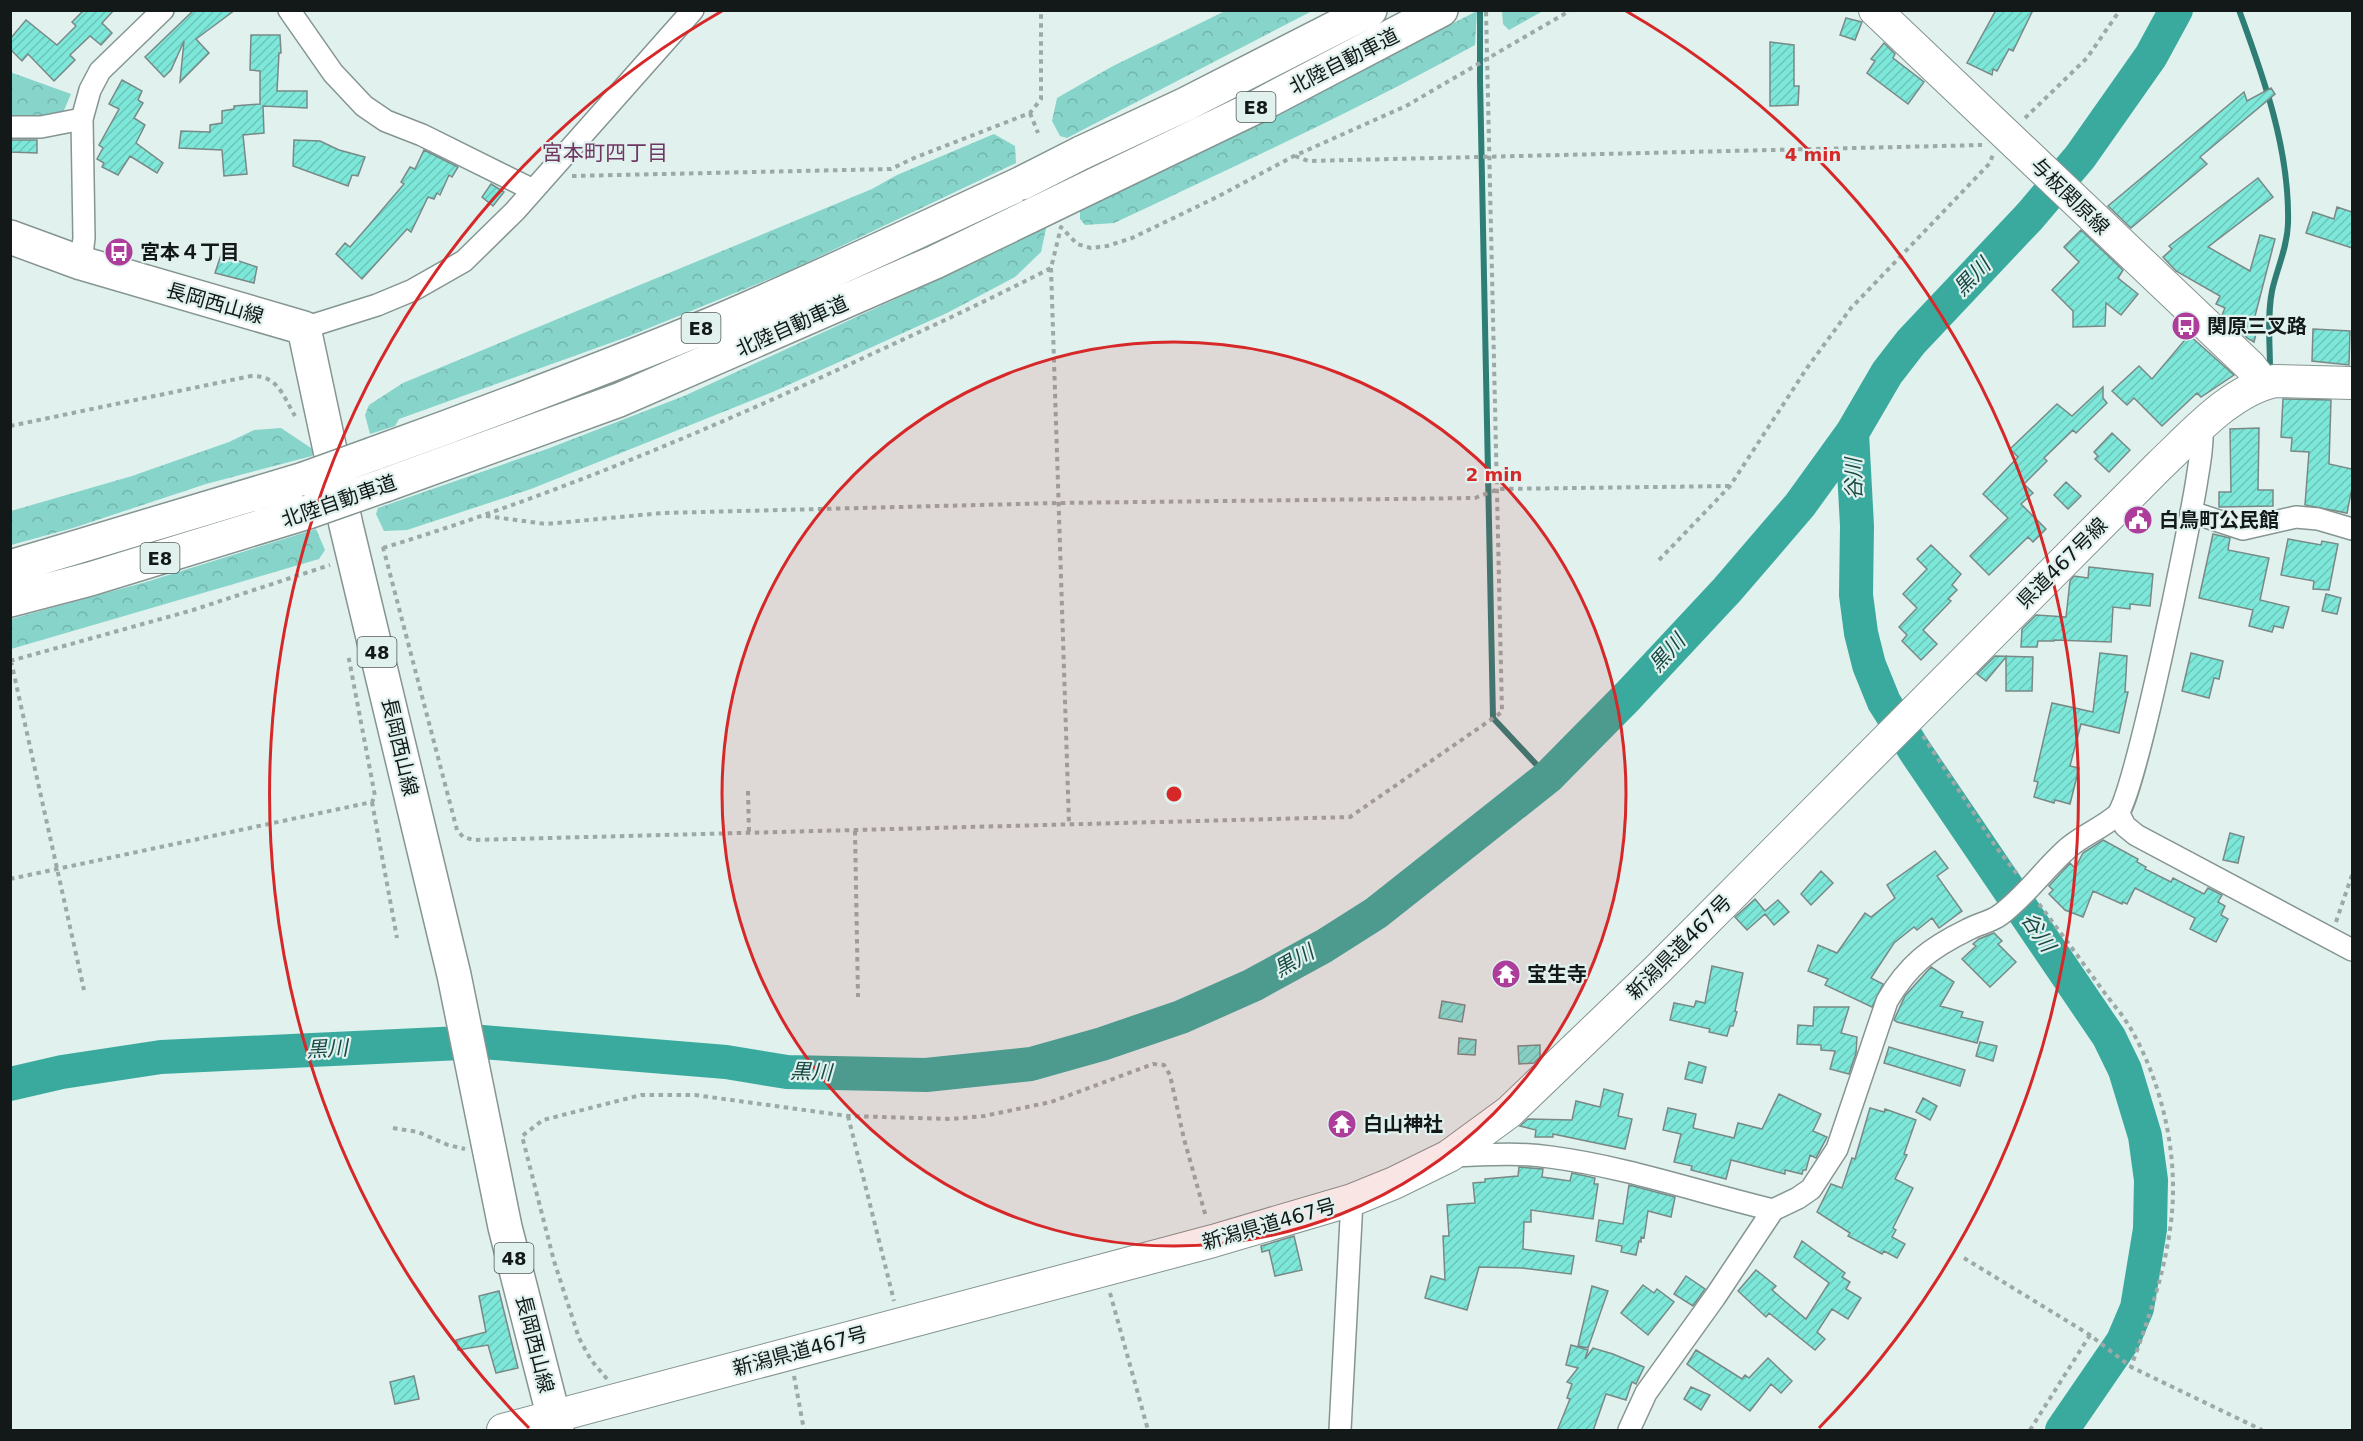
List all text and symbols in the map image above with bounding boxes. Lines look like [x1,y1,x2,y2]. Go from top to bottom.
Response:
street label: 北陸自動車道 [1285,23,1403,99]
road number: E8 [1236,92,1276,122]
district label: 宮本町四丁目 [542,141,668,165]
text: 4 min [1785,144,1841,165]
street label: 与板関原線 [2026,153,2114,239]
bus stop icon: 宮本４丁目 [103,236,135,268]
place label: 宮本４丁目 [140,240,240,264]
water label: 黒川 [1949,252,1997,300]
street label: 長岡西山線 [164,278,266,328]
street label: 北陸自動車道 [732,291,852,361]
bus stop icon: 関原三叉路 [2170,310,2202,342]
road number: E8 [682,313,720,343]
place label: 関原三叉路 [2207,314,2307,338]
water label: 谷川 [1842,456,1866,500]
text: 2 min [1466,464,1522,485]
street label: 北陸自動車道 [278,470,400,532]
public building icon: 白鳥町公民館 [2122,504,2154,536]
place label: 白鳥町公民館 [2159,508,2279,532]
street label: 県道467号線 [2012,513,2112,613]
road number: E8 [140,543,180,573]
water label: 黒川 [1644,628,1691,677]
road number: 48 [358,637,397,667]
street label: 長岡西山線 [377,696,423,798]
centre of rings [1164,784,1184,804]
street label: 新潟県道467号 [1622,890,1736,1004]
water label: 谷川 [2016,908,2061,958]
water label: 黒川 [1270,939,1320,982]
temple icon: 宝生寺 [1490,958,1522,990]
place label: 宝生寺 [1527,962,1587,986]
water label: 黒川 [305,1036,351,1062]
water label: 黒川 [790,1059,834,1085]
temple icon: 白山神社 [1326,1108,1358,1140]
place label: 白山神社 [1363,1112,1443,1136]
street label: 新潟県道467号 [1199,1193,1339,1255]
road number: 48 [494,1243,534,1273]
street label: 長岡西山線 [511,1293,559,1395]
street label: 新潟県道467号 [730,1322,870,1380]

